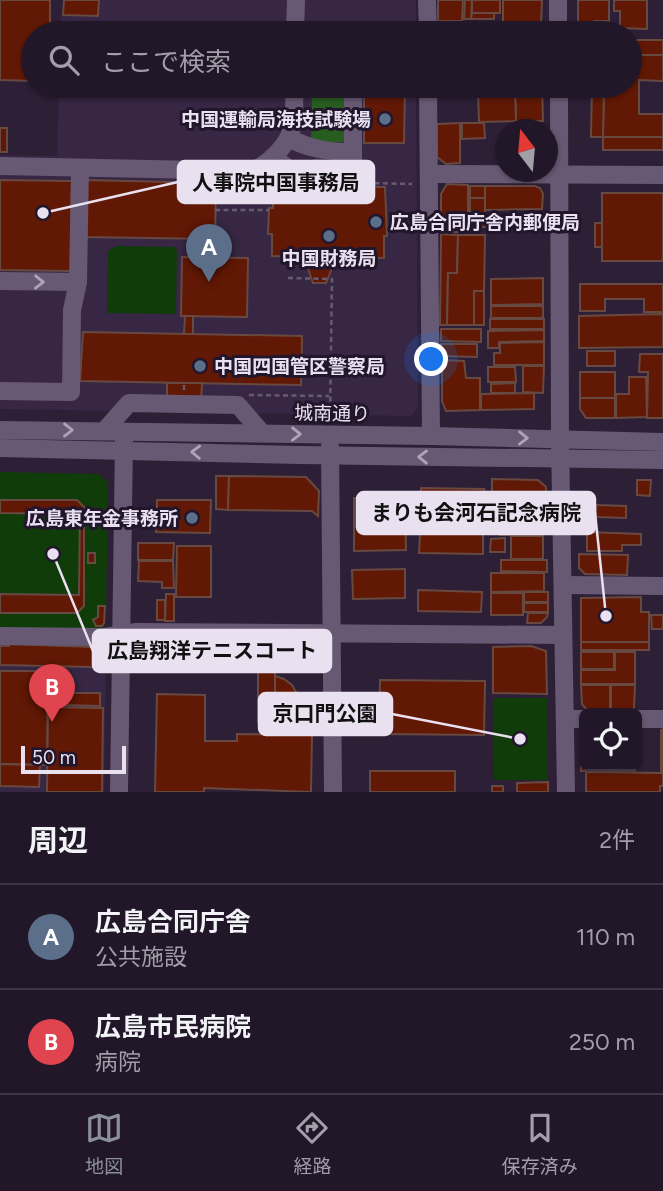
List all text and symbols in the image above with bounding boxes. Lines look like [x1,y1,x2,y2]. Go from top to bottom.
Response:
search box [21,21,642,98]
icon: search [45,41,83,79]
text: ここで検索 [101,46,231,78]
place label: 中国運輸局海技試験場 [181,108,371,131]
marker: 中国運輸局海技試験場 [377,111,393,127]
north arrow [495,119,558,182]
callout: 人事院中国事務局 [178,161,374,203]
text: 人事院中国事務局 [192,170,360,195]
place label: 広島合同庁舎内郵便局 [390,211,580,234]
marker: 広島合同庁舎内郵便局 [368,214,384,230]
pin: A [186,224,232,282]
marker: 中国財務局 [321,228,337,244]
place label: 中国財務局 [281,247,377,270]
one-way arrow [34,274,45,290]
your location [414,342,448,376]
place label: 中国四国管区警察局 [214,355,385,378]
marker: 中国四国管区警察局 [192,358,208,374]
street label: 城南通り [294,401,370,426]
one-way arrow [63,422,74,438]
one-way arrow [290,426,301,441]
one-way arrow [518,431,529,446]
one-way arrow [190,445,201,460]
one-way arrow [418,449,428,465]
callout: まりも会河石記念病院 [357,492,595,534]
text: まりも会河石記念病院 [371,500,581,525]
place label: 広島東年金事務所 [26,507,178,530]
marker: 広島東年金事務所 [184,510,200,526]
callout: 広島翔洋テニスコート [93,630,331,672]
text: 広島翔洋テニスコート [107,638,317,663]
pin: B [29,664,75,722]
callout: 京口門公園 [259,693,392,735]
text: 京口門公園 [273,701,378,726]
map controls [579,708,642,771]
button: locate [579,708,642,771]
scale bar [21,743,126,775]
text: 50 m [32,746,76,769]
text: 周辺 [28,822,88,859]
text: 2件 [599,826,635,854]
text: 広島合同庁舎 [95,906,251,938]
text: A [43,923,59,951]
text: 110 m [576,923,635,951]
text: 公共施設 [95,943,187,971]
text: 広島市民病院 [95,1011,251,1043]
text: B [44,1028,58,1056]
text: 250 m [569,1028,635,1056]
text: 病院 [95,1048,141,1076]
tab: 地図 [85,1109,123,1178]
tab: 経路 [293,1109,332,1178]
tab: 保存済み [502,1109,578,1178]

